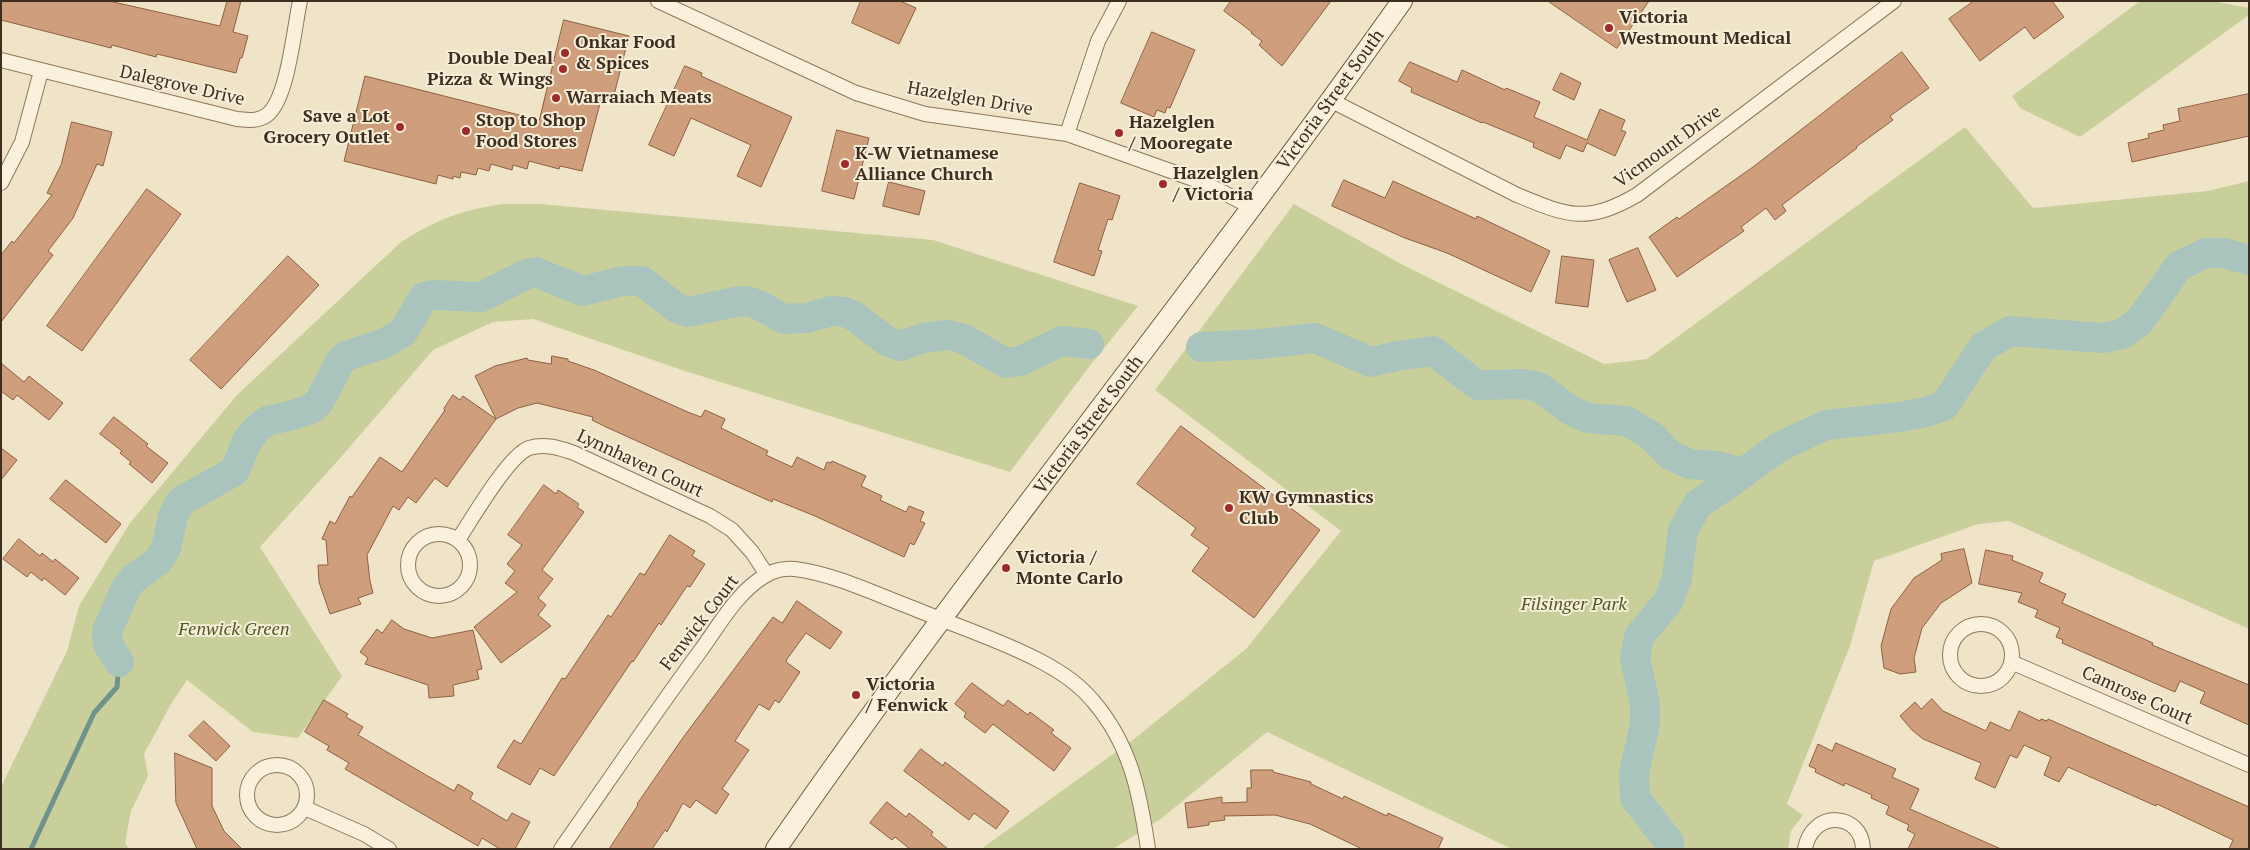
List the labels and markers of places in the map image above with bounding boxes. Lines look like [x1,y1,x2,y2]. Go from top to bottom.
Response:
place label: Victoria Westmount Medical [1619,7,1791,50]
marker: Victoria Westmount Medical [1603,22,1615,34]
place label: Onkar Food & Spices [575,32,676,74]
marker: Onkar Food & Spices [559,47,571,59]
place label: Double Deal Pizza & Wings [427,48,553,90]
marker: Double Deal Pizza & Wings [557,63,569,75]
place label: Warraiach Meats [566,87,712,109]
marker: Warraiach Meats [550,92,562,104]
place label: Save a Lot Grocery Outlet [264,106,390,148]
place label: Stop to Shop Food Stores [476,110,586,152]
place label: Hazelglen / Mooregate [1129,112,1233,154]
marker: Save a Lot Grocery Outlet [394,121,406,133]
marker: Stop to Shop Food Stores [460,125,472,137]
marker: Hazelglen / Mooregate [1113,127,1125,139]
place label: K-W Vietnamese Alliance Church [855,143,999,186]
marker: K-W Vietnamese Alliance Church [839,158,851,170]
place label: Hazelglen / Victoria [1173,163,1259,205]
marker: Hazelglen / Victoria [1157,178,1169,190]
place label: KW Gymnastics Club [1239,487,1374,530]
marker: KW Gymnastics Club [1223,502,1235,514]
place label: Victoria / Monte Carlo [1016,547,1123,590]
marker: Victoria / Monte Carlo [1000,562,1012,574]
place label: Victoria / Fenwick [866,674,948,716]
marker: Victoria / Fenwick [850,689,862,701]

